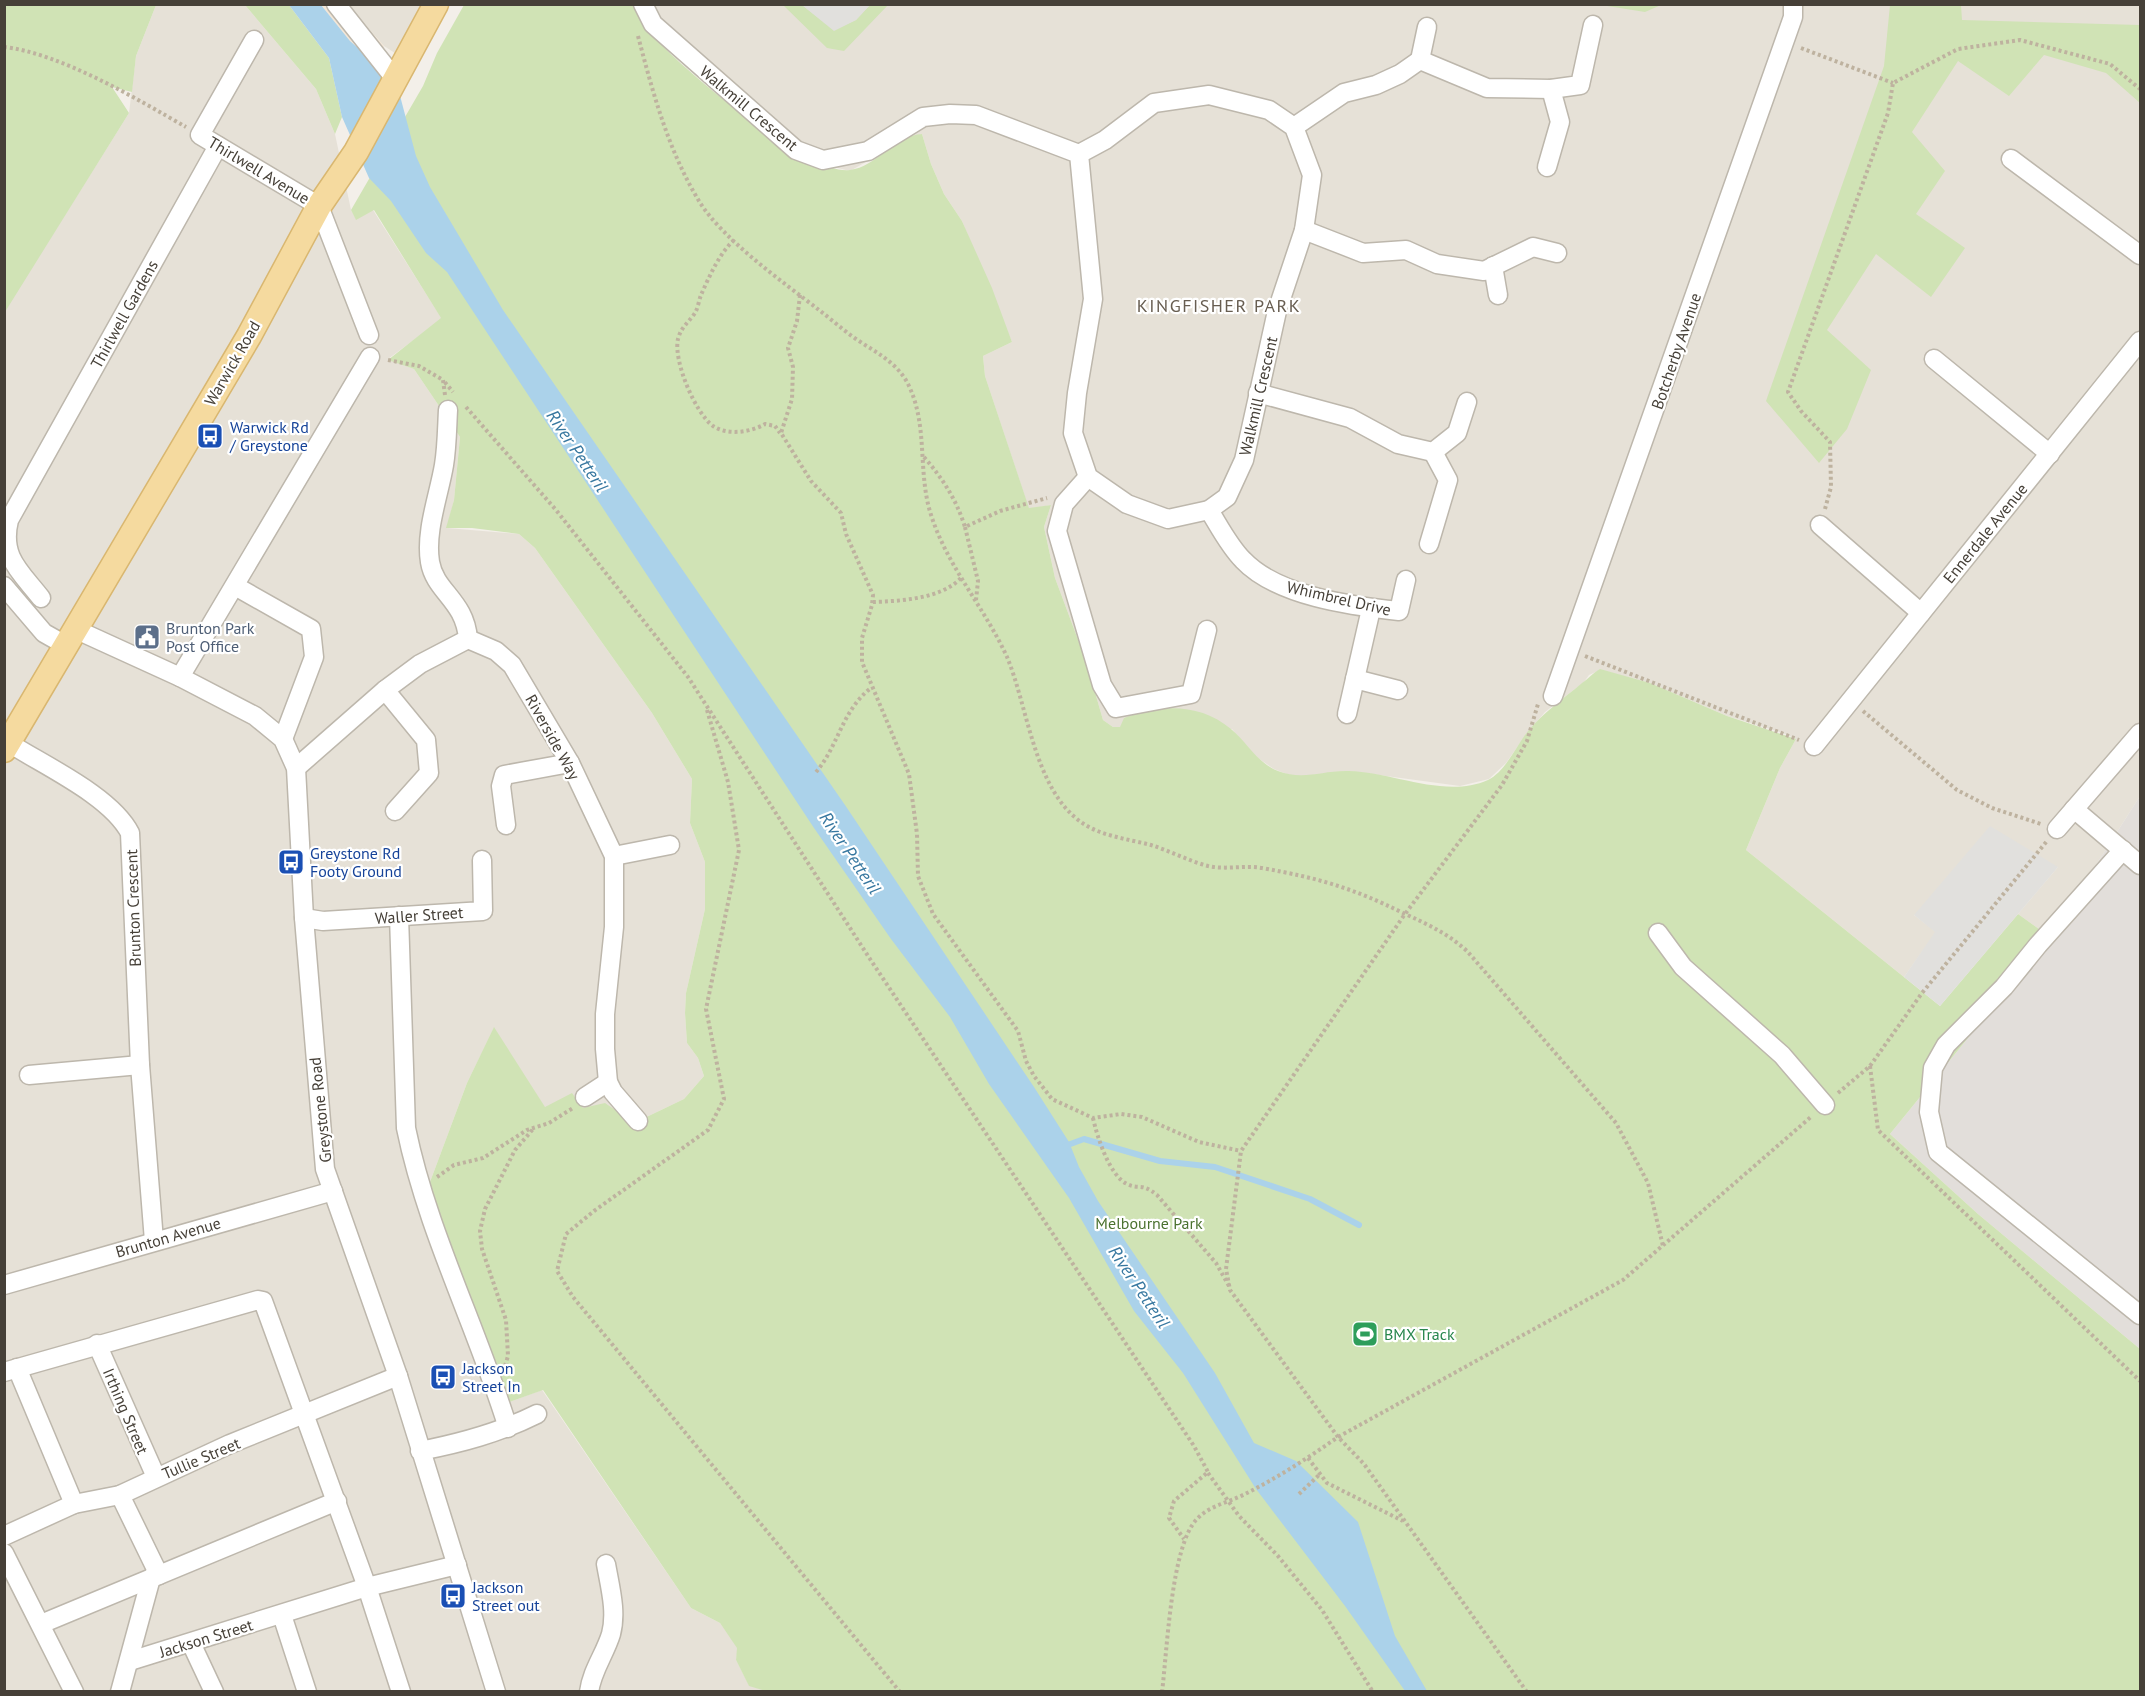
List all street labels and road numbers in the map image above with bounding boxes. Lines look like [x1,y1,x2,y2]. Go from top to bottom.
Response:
street label: Walkmill Crescent [696,61,803,155]
street label: Thirlwell Avenue [205,132,313,208]
street label: Thirlwell Gardens [86,256,162,372]
street label: Botcherby Avenue [1647,290,1705,412]
street label: Warwick Road [200,317,264,409]
street label: Walkmill Crescent [1235,334,1282,458]
street label: Ennerdale Avenue [1939,479,2031,587]
street label: Whimbrel Drive [1285,576,1393,620]
street label: Riverside Way [521,691,585,784]
street label: Brunton Crescent [121,848,145,967]
street label: Waller Street [374,902,464,928]
street label: Greystone Road [305,1056,335,1164]
street label: Brunton Avenue [113,1212,223,1262]
street label: Irthing Street [99,1365,153,1458]
street label: Tullie Street [159,1432,244,1483]
street label: Jackson Street [156,1614,256,1662]

